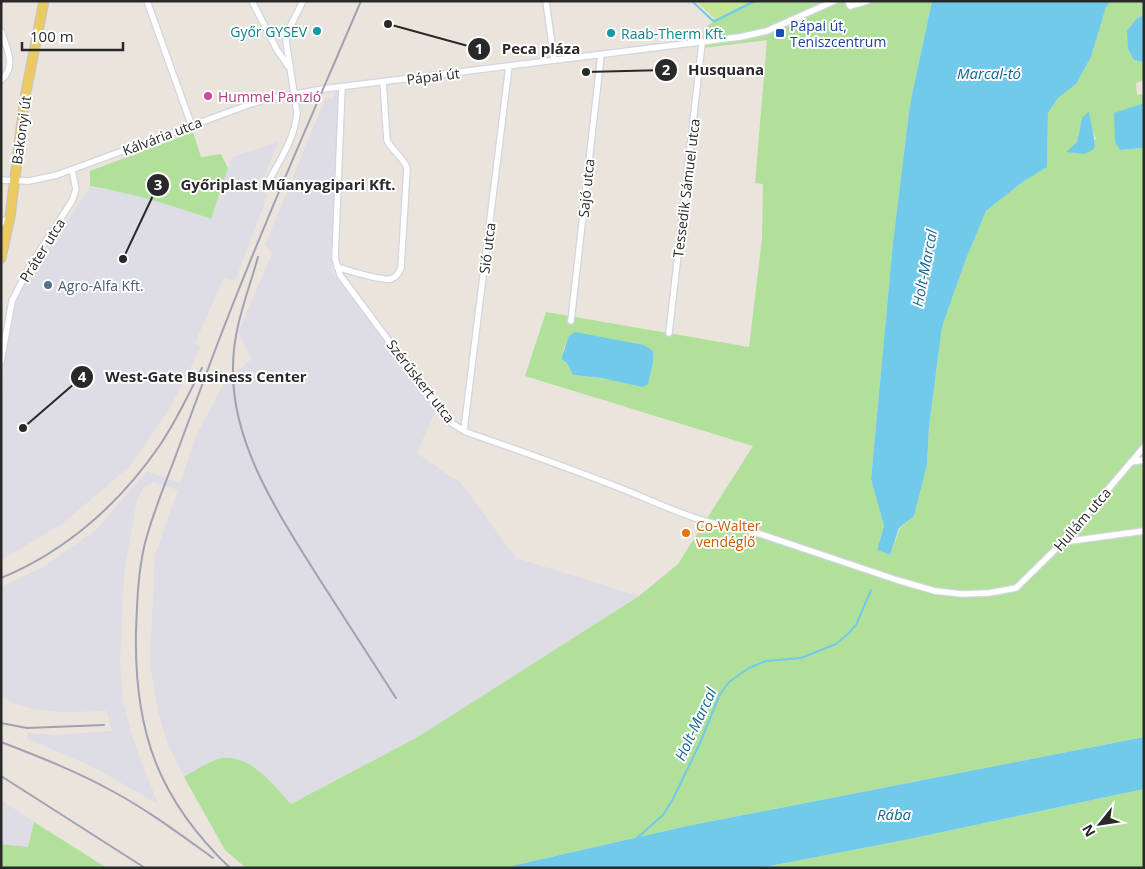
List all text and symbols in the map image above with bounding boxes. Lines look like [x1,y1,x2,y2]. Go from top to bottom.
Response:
place label: Pápai út, Teniszcentrum [790,16,886,51]
scale bar [22,20,124,52]
place label: Győr GYSEV [230,22,308,41]
place label: Raab-Therm Kft. [621,24,727,43]
marker: Győr GYSEV [311,25,323,37]
text: 100 m [30,26,74,46]
marker: Raab-Therm Kft. [605,27,617,39]
marker: Pápai út, Teniszcentrum [774,27,786,39]
callout: Peca pláza [466,34,590,64]
text: 1 [475,38,483,58]
text: Peca pláza [502,38,580,58]
callout: Husquana [653,55,774,85]
text: 2 [662,59,671,79]
text: Husquana [688,59,764,79]
street label: Pápai út [405,63,461,89]
water label: Marcal-tó [957,63,1021,83]
place label: Hummel Panzió [218,87,321,106]
marker: Hummel Panzió [202,90,214,102]
street label: Bakonyi út [7,95,35,165]
street label: Kálvária utca [120,112,204,160]
street label: Tessedik Sámuel utca [668,117,704,259]
street label: Sajó utca [573,158,599,218]
callout: Győriplast Műanyagipari Kft. [146,170,406,200]
text: 3 [154,174,162,194]
text: Győriplast Műanyagipari Kft. [180,174,396,194]
street label: Práter utca [15,214,69,286]
street label: Sió utca [474,221,500,275]
water label: Holt-Marcal [907,227,941,308]
place label: Agro-Alfa Kft. [58,276,144,295]
marker: Agro-Alfa Kft. [42,279,54,291]
street label: Szérűskert utca [383,335,459,427]
callout: West-Gate Business Center [70,362,316,392]
text: 4 [78,366,87,386]
text: West-Gate Business Center [105,366,307,386]
street label: Hullám utca [1049,483,1115,555]
place label: Co-Walter vendéglő [696,516,761,551]
marker: Co-Walter vendéglő [680,527,692,539]
water label: Holt-Marcal [669,683,721,764]
north arrow [1075,799,1125,849]
water label: Rába [877,804,912,824]
text: N [1077,821,1099,840]

